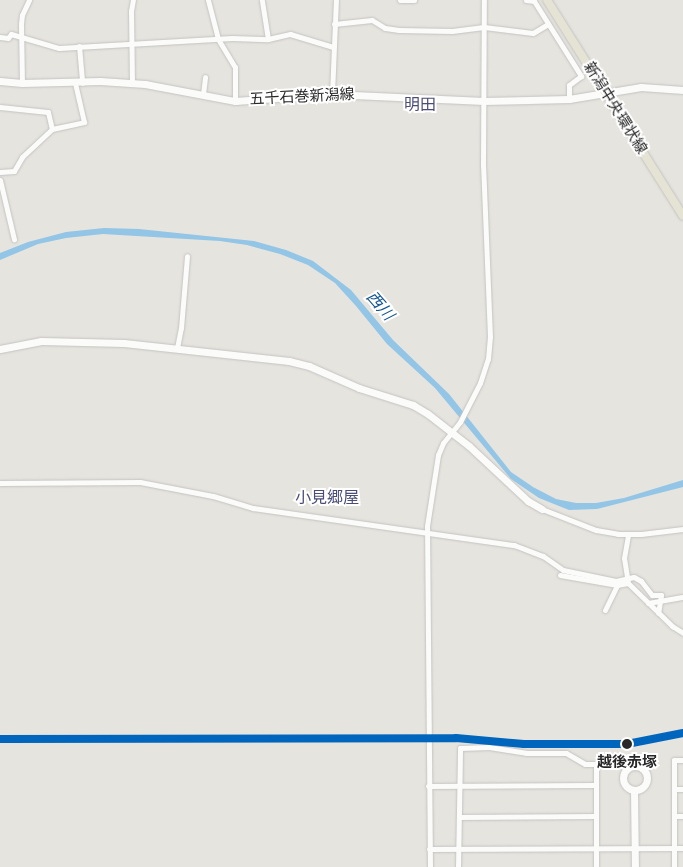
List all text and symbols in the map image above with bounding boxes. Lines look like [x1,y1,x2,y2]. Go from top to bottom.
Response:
street label: 新潟中央環状線 [580,59,650,157]
street label: 五千石巻新潟線 [249,85,355,109]
district label: 明田 [404,95,436,115]
water label: 西川 [362,288,398,324]
district label: 小見郷屋 [295,488,359,508]
marker: 越後赤塚 [618,735,636,753]
place label: 越後赤塚 [597,754,657,772]

